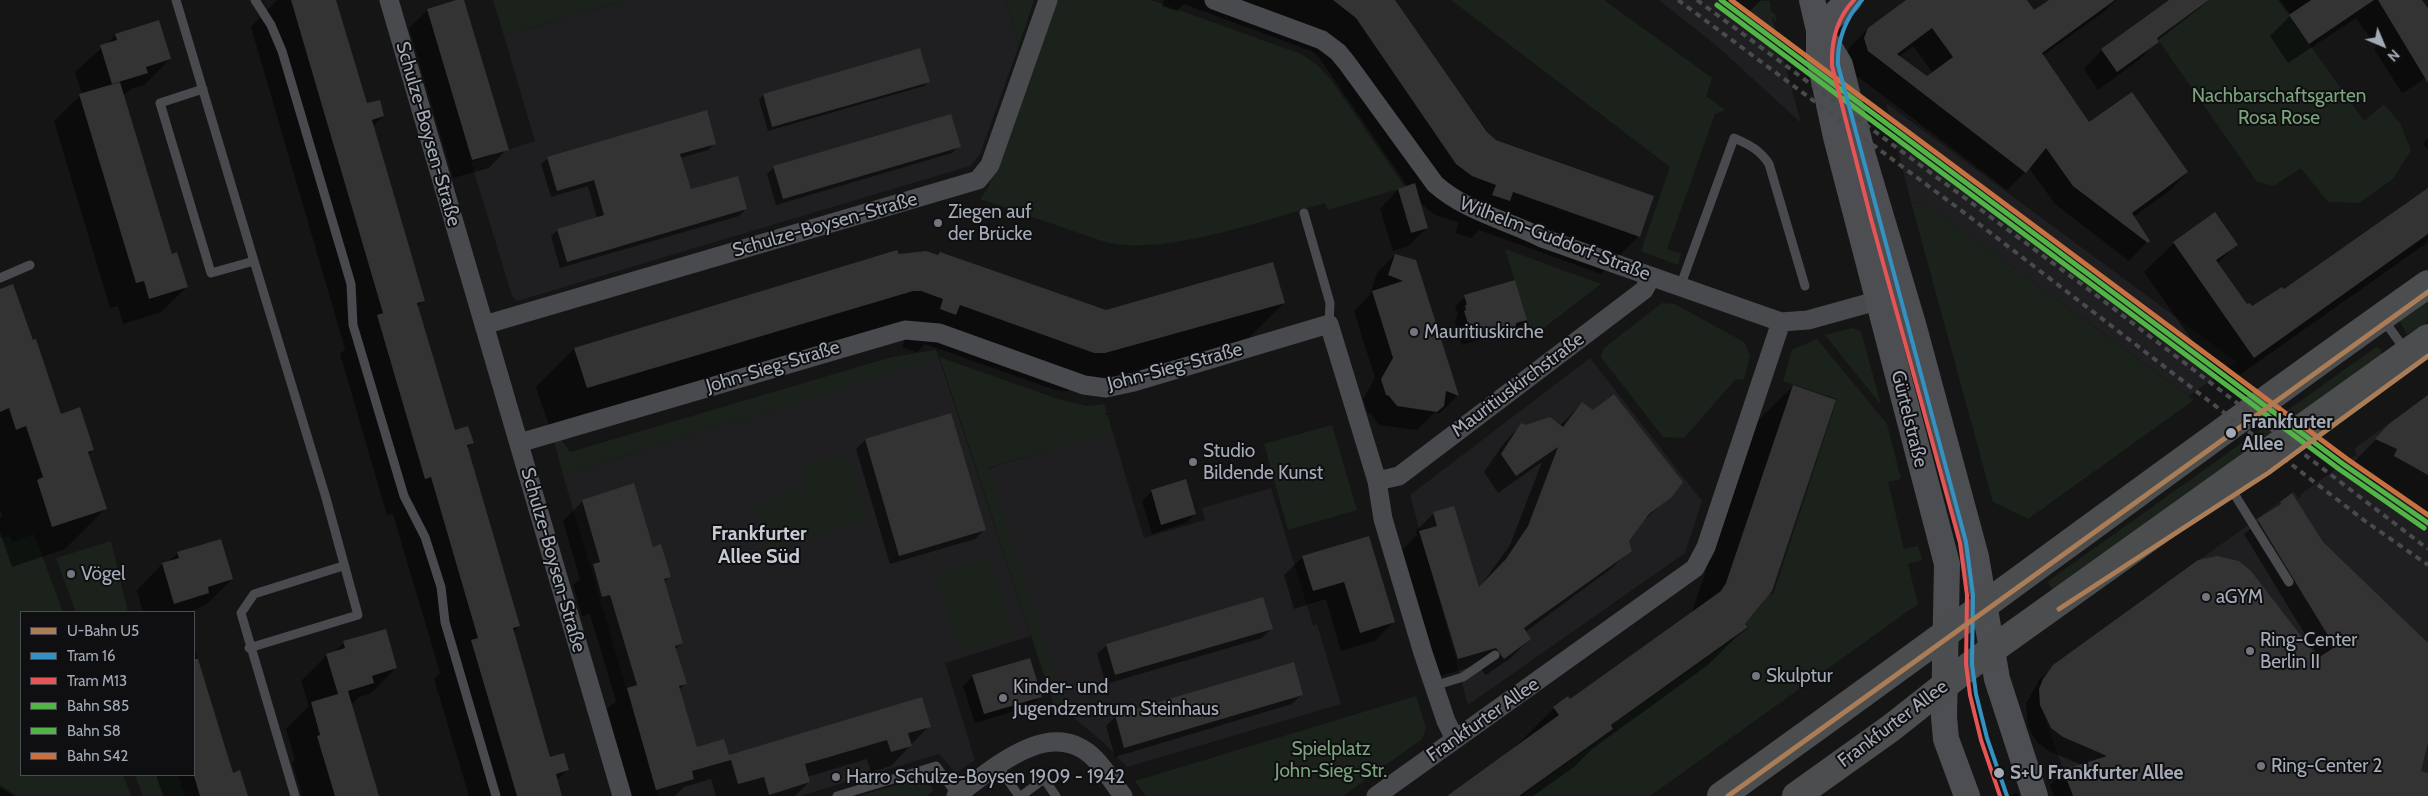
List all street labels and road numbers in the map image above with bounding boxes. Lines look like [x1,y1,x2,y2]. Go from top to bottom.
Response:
street label: Schulze-Boysen-Straße [391,39,465,229]
street label: Schulze-Boysen-Straße [730,188,920,262]
street label: Wilhelm-Guddorf-Straße [1457,192,1653,286]
street label: Mauritiuskirchstraße [1447,328,1589,442]
street label: John-Sieg-Straße [703,336,843,398]
street label: John-Sieg-Straße [1105,338,1245,396]
street label: Gürtelstraße [1886,368,1932,470]
street label: Schulze-Boysen-Straße [516,465,590,655]
street label: Frankfurter Allee [1423,673,1543,767]
street label: Frankfurter Allee [1834,675,1952,773]

